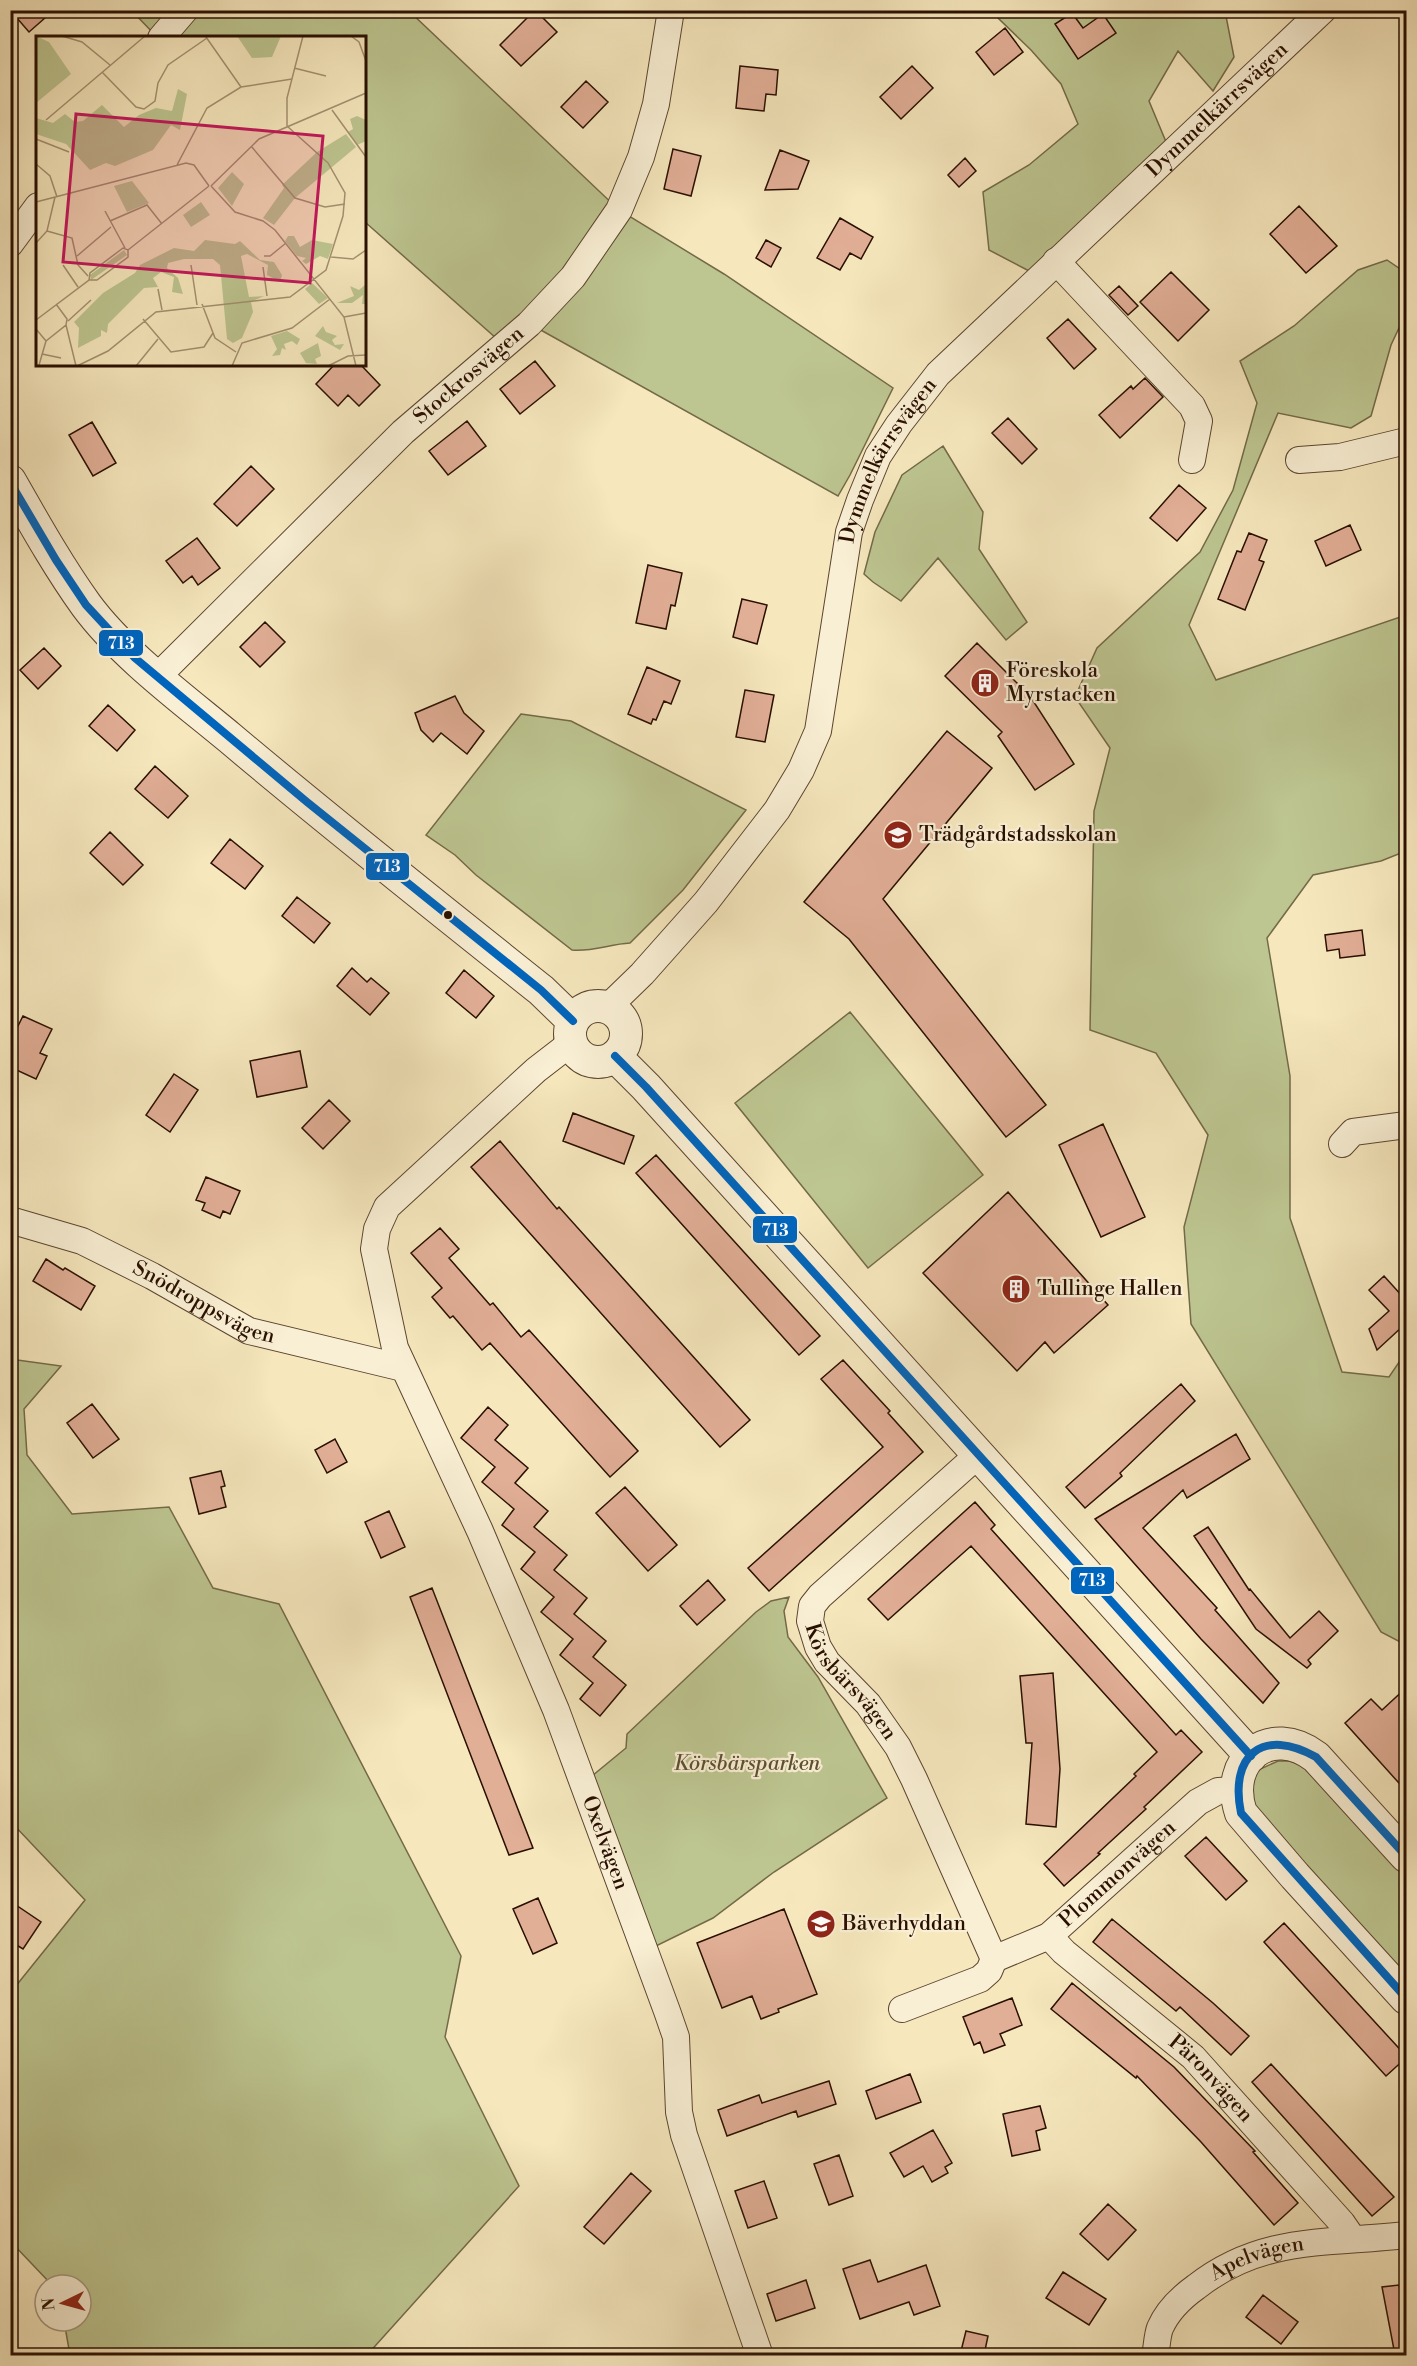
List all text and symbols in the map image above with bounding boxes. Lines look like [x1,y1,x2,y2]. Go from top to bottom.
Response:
inset map [36,36,366,366]
street label: Dymmelkärrsvägen [1141,36,1294,183]
street label: Stockrosvägen [408,321,530,430]
street label: Dymmelkärrsvägen [834,373,943,545]
line badge: 713 [98,629,144,657]
text: 713 [107,634,135,654]
place label: Föreskola Myrstacken [1006,658,1117,708]
building icon: Föreskola Myrstacken [969,667,1001,699]
school or university icon: Trädgårdstadsskolan [882,819,914,851]
place label: Trädgårdstadsskolan [919,822,1117,848]
line badge: 713 [365,852,410,881]
text: 713 [373,857,401,877]
unlabelled marker [442,909,454,921]
line badge: 713 [752,1215,798,1244]
text: 713 [761,1221,789,1241]
street label: Snödroppsvägen [128,1255,278,1350]
building icon: Tullinge Hallen [1000,1273,1032,1305]
place label: Tullinge Hallen [1037,1276,1183,1302]
line badge: 713 [1070,1566,1115,1595]
text: 713 [1078,1571,1106,1591]
street label: Körsbärsvägen [799,1620,902,1746]
park label: Körsbärsparken [674,1751,821,1777]
street label: Oxelvägen [576,1792,634,1894]
street label: Plommonvägen [1054,1815,1182,1933]
school or university icon: Bäverhyddan [805,1908,837,1940]
place label: Bäverhyddan [841,1911,966,1937]
street label: Päronvägen [1163,2029,1259,2128]
street label: Apelvägen [1204,2231,1306,2287]
north arrow [33,2273,93,2333]
text: N [39,2297,60,2311]

